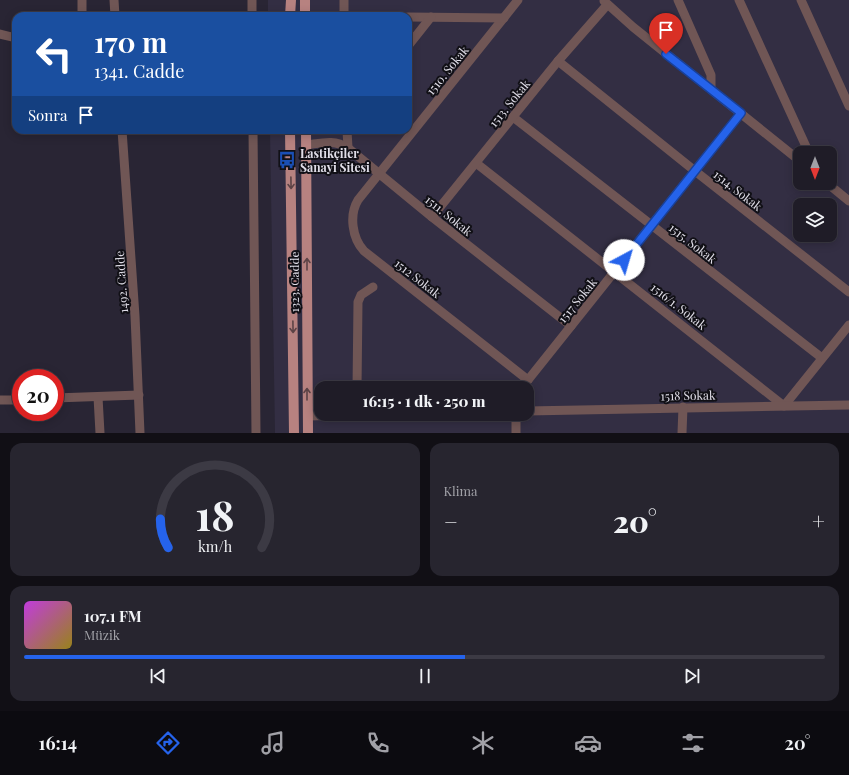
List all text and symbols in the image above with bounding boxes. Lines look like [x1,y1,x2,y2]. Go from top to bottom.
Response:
pin [649,13,683,54]
icon: arrive [655,19,677,41]
text: 170 m [94,23,167,60]
icon: left [28,28,80,80]
street label: 1510. Sokak [422,42,472,98]
text: 1341. Cadde [94,59,184,83]
street label: 1513. Sokak [485,76,533,130]
icon: arrive [75,104,97,126]
text: Sonra [28,105,67,125]
place label: Lastikçiler Sanayi Sitesi [300,145,370,175]
north arrow [793,146,837,190]
map controls [793,146,837,242]
bus stop icon: Lastikçiler Sanayi Sitesi [277,150,297,170]
street label: 1514. Sokak [710,166,766,214]
one-way arrow [287,176,295,189]
street label: 1511. Sokak [422,191,476,239]
button: layers [793,198,837,242]
street label: 1515. Sokak [666,219,721,267]
position arrow [603,239,645,281]
street label: 1492. Cadde [111,250,131,314]
street label: 1323. Cadde [286,251,302,313]
street label: 1512 Sokak [392,255,445,301]
one-way arrow [303,258,311,271]
street label: 1517 Sokak [554,274,600,326]
street label: 1516/1. Sokak [648,279,711,333]
one-way arrow [289,320,297,333]
speed limit sign: 20 [12,369,64,421]
street label: 1518 Sokak [660,387,716,403]
one-way arrow [303,388,311,401]
text: 16:15 · 1 dk · 250 m [363,391,485,411]
text: Klima [444,482,478,499]
text: 18 [195,485,234,540]
text: 20° [613,501,657,541]
text: − [444,506,458,536]
text: + [812,506,825,536]
text: km/h [198,536,232,555]
text: 107.1 FM [84,606,142,626]
text: Müzik [84,626,120,643]
icon: previous [147,665,169,687]
icon: pause [414,665,436,687]
icon: next [681,665,703,687]
icon: directions [154,729,182,757]
icon: music [259,729,287,757]
icon: phone [364,729,392,757]
icon: climate [469,729,497,757]
icon: car [574,729,602,757]
icon: filters [679,729,707,757]
text: 16:14 [39,731,77,755]
text: 20° [784,731,810,755]

